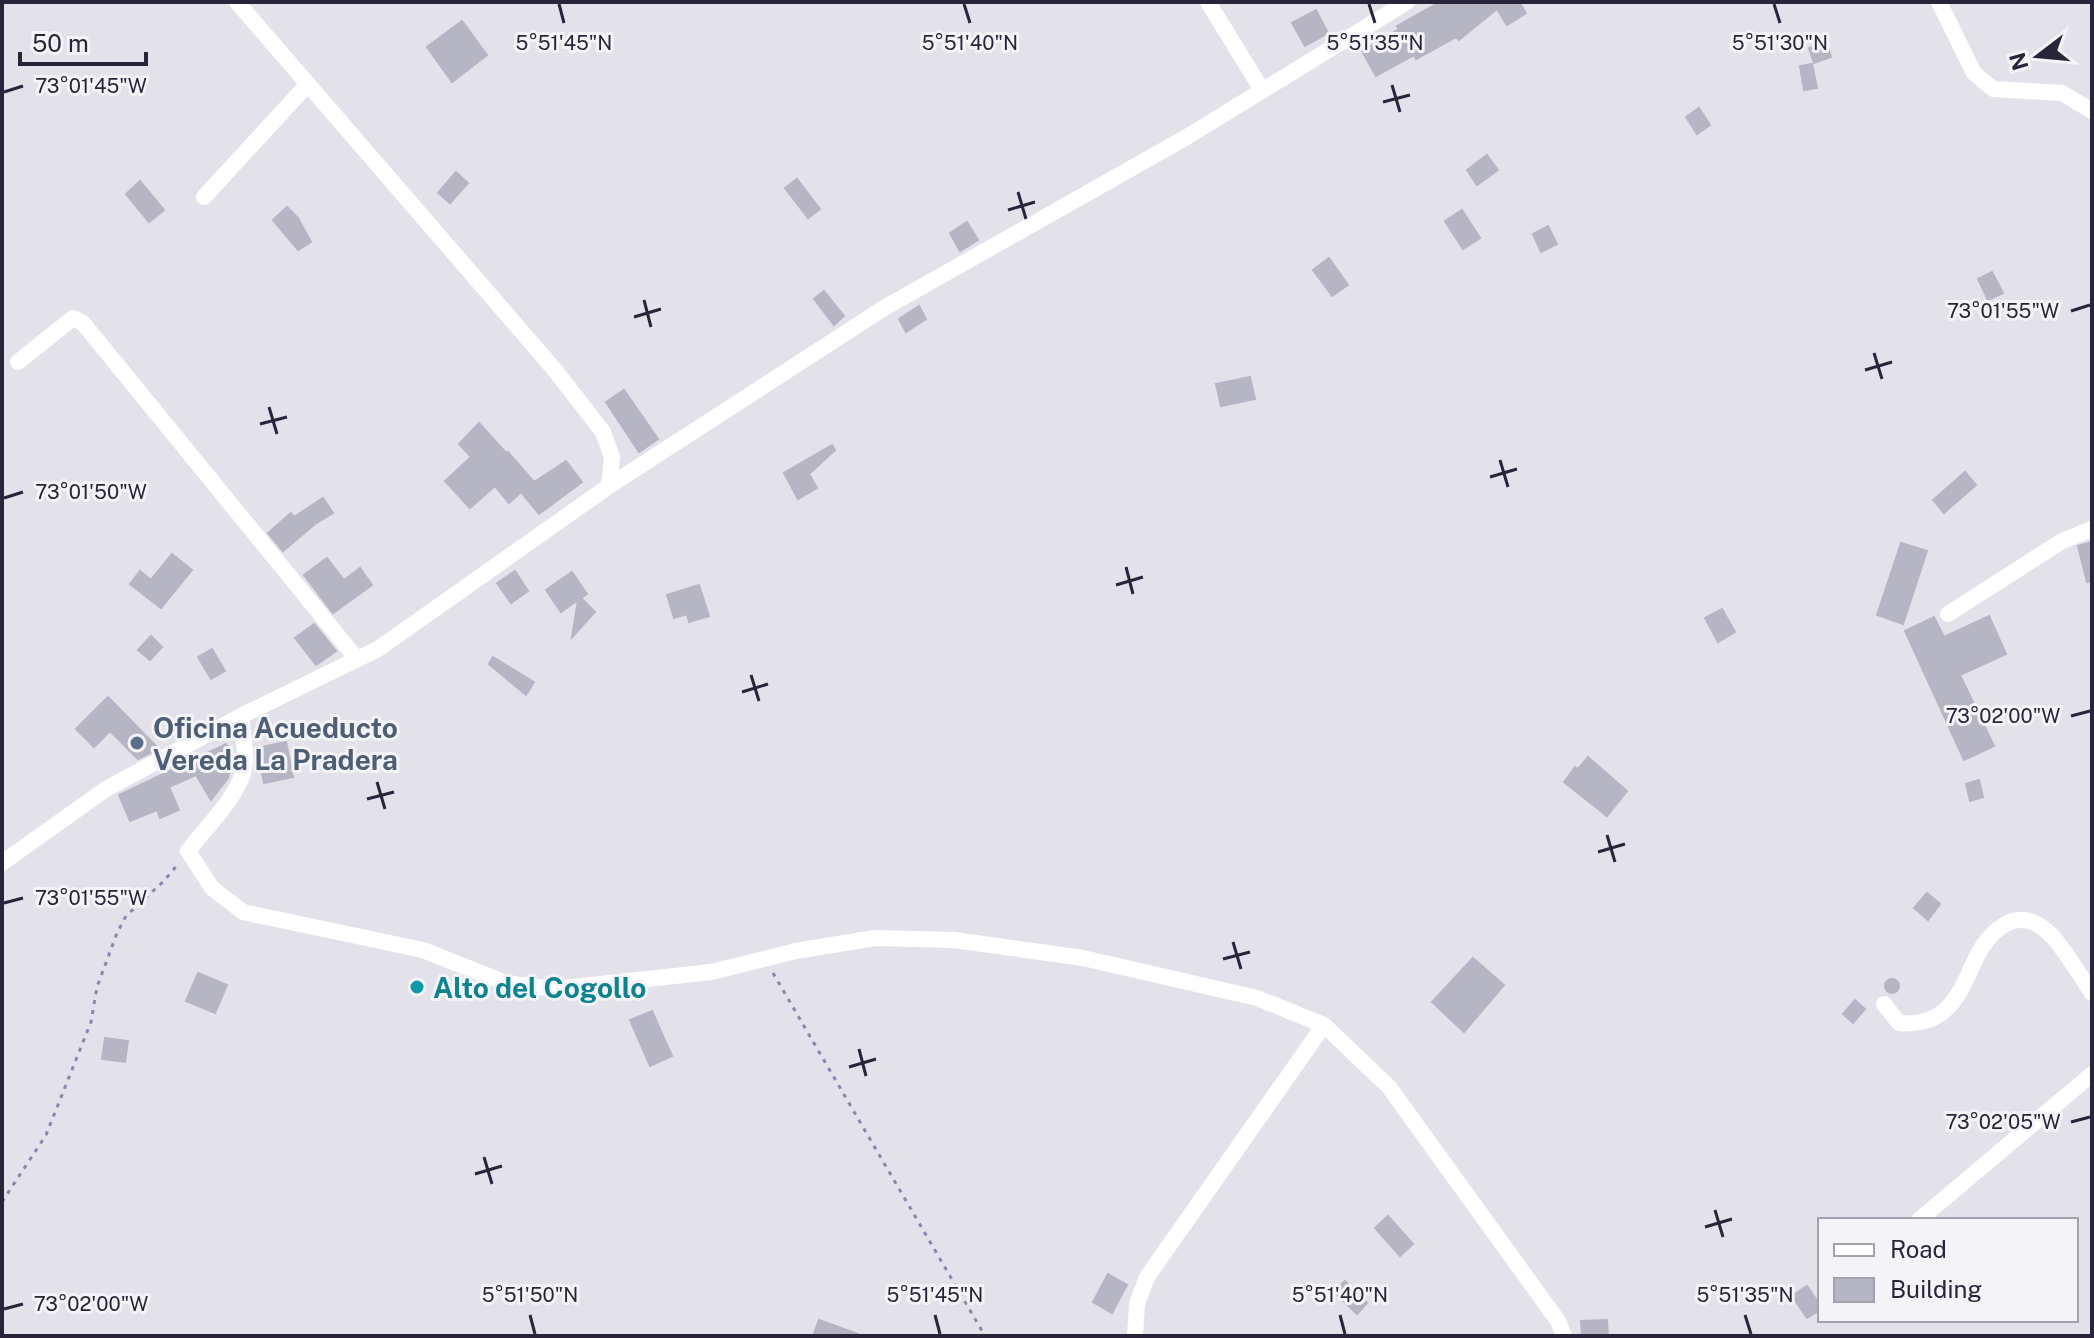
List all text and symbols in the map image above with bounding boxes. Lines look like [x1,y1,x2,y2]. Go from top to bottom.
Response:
scale bar [20,16,146,66]
north arrow [1998,16,2078,96]
text: 50 m [32,29,89,57]
text: 5°51'45"N [516,31,612,55]
text: 5°51'40"N [922,31,1018,55]
text: 5°51'35"N [1327,31,1423,55]
text: 5°51'30"N [1732,31,1828,55]
text: N [2004,50,2034,73]
text: 73°01'45"W [35,74,147,98]
text: 73°01'55"W [1947,299,2059,323]
text: 73°01'50"W [35,480,147,504]
text: 73°02'00"W [1946,704,2060,728]
place label: Oficina Acueducto Vereda La Pradera [153,711,398,776]
marker: Oficina Acueducto Vereda La Pradera [128,734,146,752]
text: 73°01'55"W [35,886,147,910]
place label: Alto del Cogollo [433,971,646,1004]
marker: Alto del Cogollo [408,978,426,996]
text: 73°02'05"W [1945,1110,2061,1134]
legend [1818,1218,2078,1322]
text: Road [1890,1235,1947,1263]
text: Building [1890,1275,1982,1303]
text: 5°51'50"N [482,1283,578,1307]
text: 5°51'45"N [887,1283,983,1307]
text: 5°51'40"N [1292,1283,1388,1307]
text: 5°51'35"N [1697,1283,1793,1307]
text: 73°02'00"W [34,1292,148,1316]

